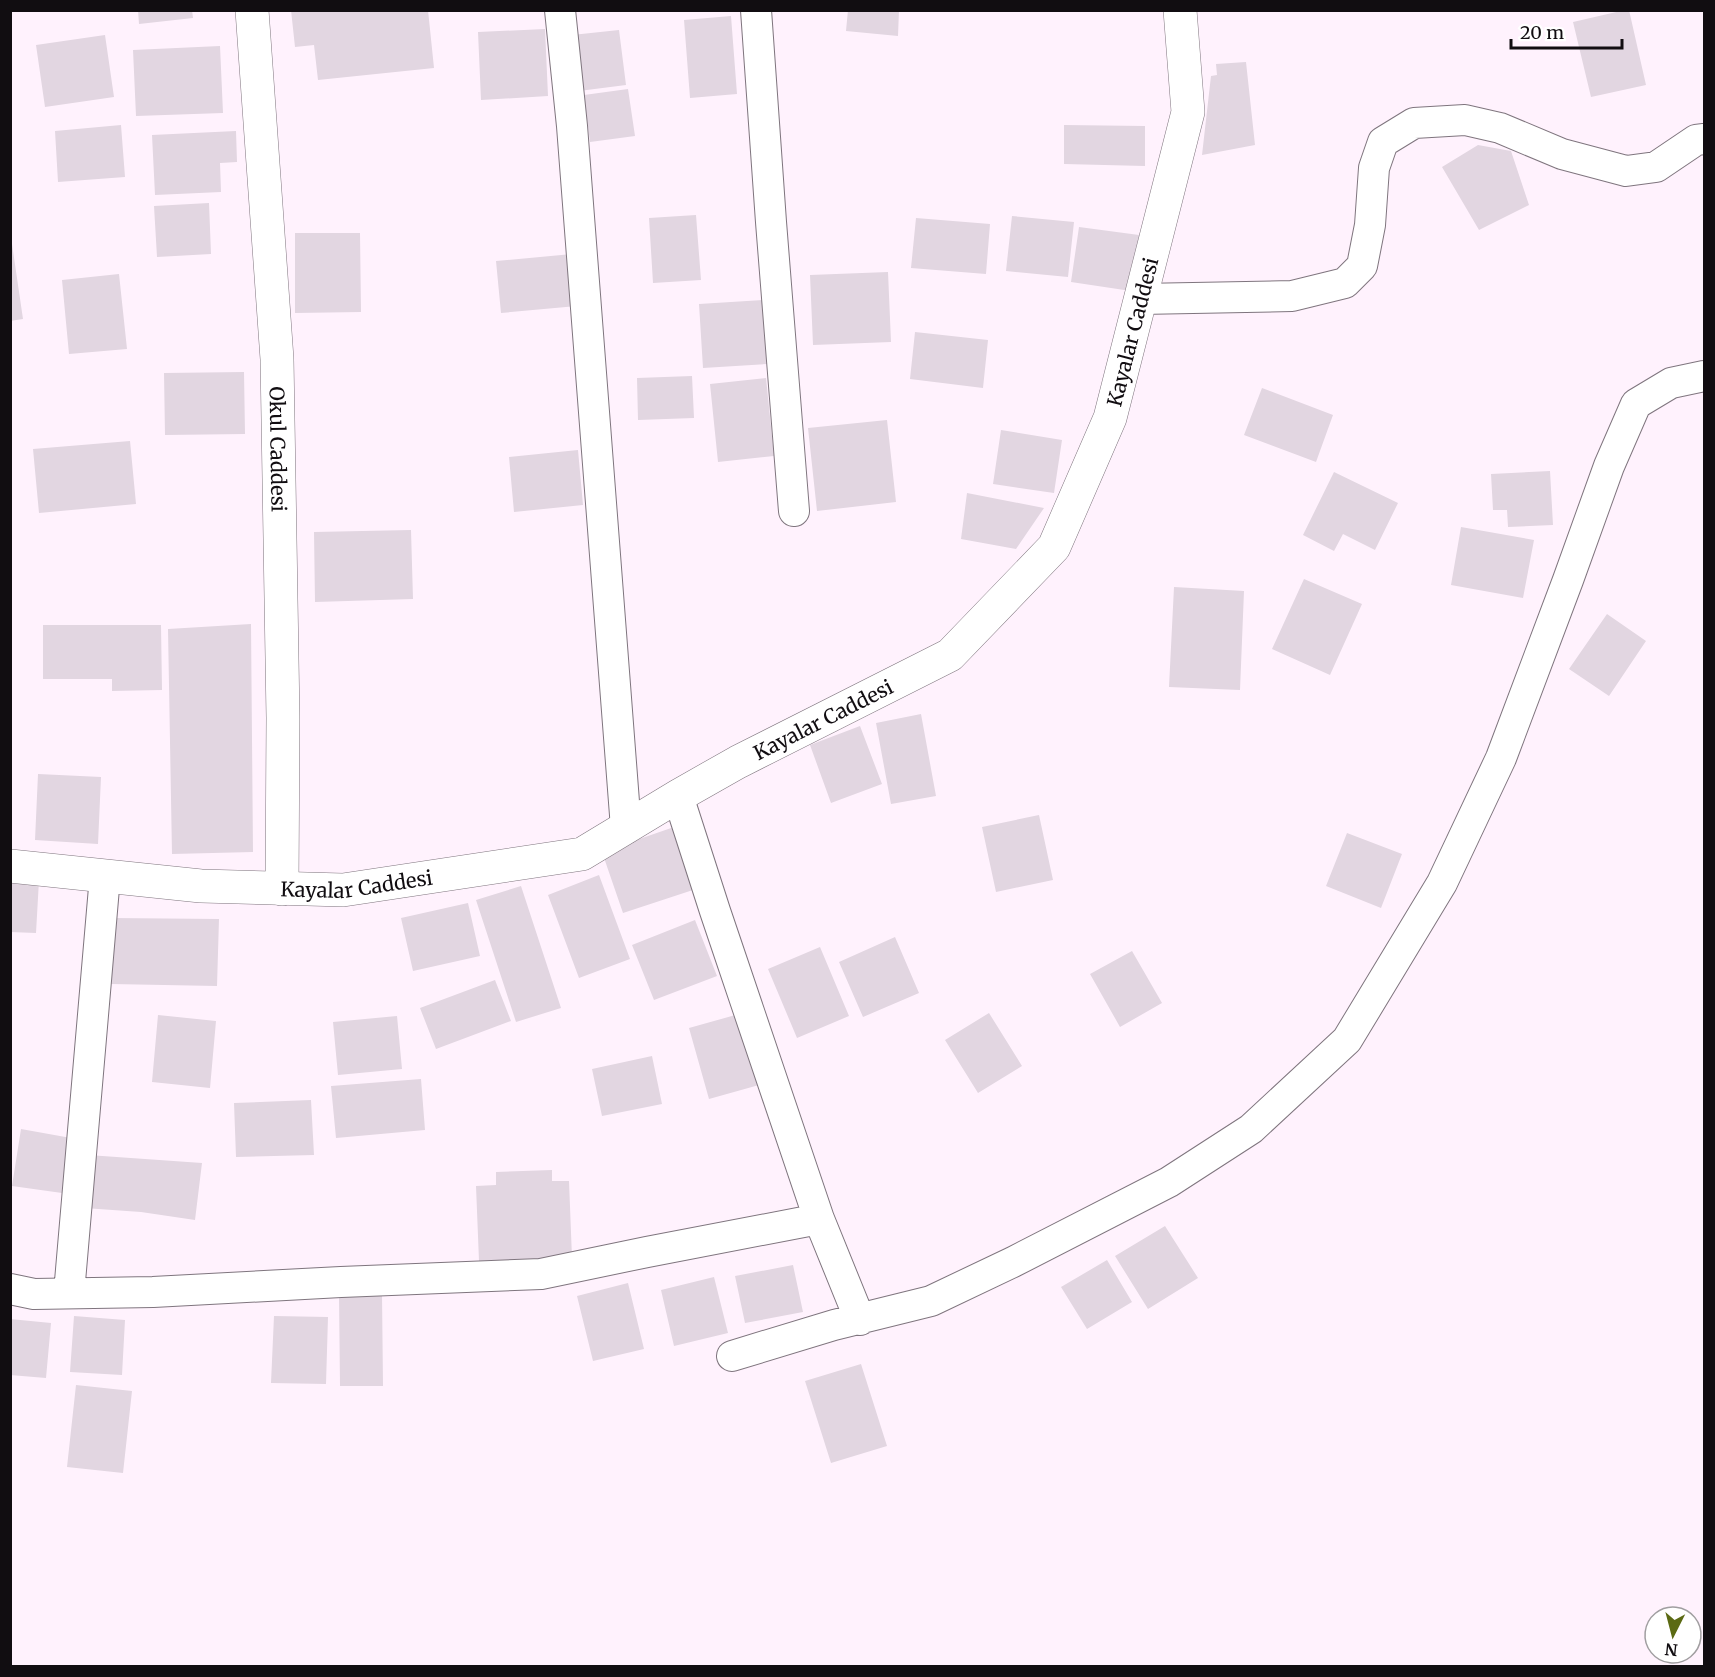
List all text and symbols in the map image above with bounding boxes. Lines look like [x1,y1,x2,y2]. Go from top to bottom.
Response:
scale bar [1511,12,1622,50]
text: 20 m [1520,21,1564,44]
street label: Kayalar Caddesi [1101,255,1163,409]
street label: Okul Caddesi [265,386,292,512]
street label: Kayalar Caddesi [749,674,897,765]
street label: Kayalar Caddesi [280,864,434,903]
north arrow [1643,1605,1703,1665]
text: N [1664,1639,1679,1661]

